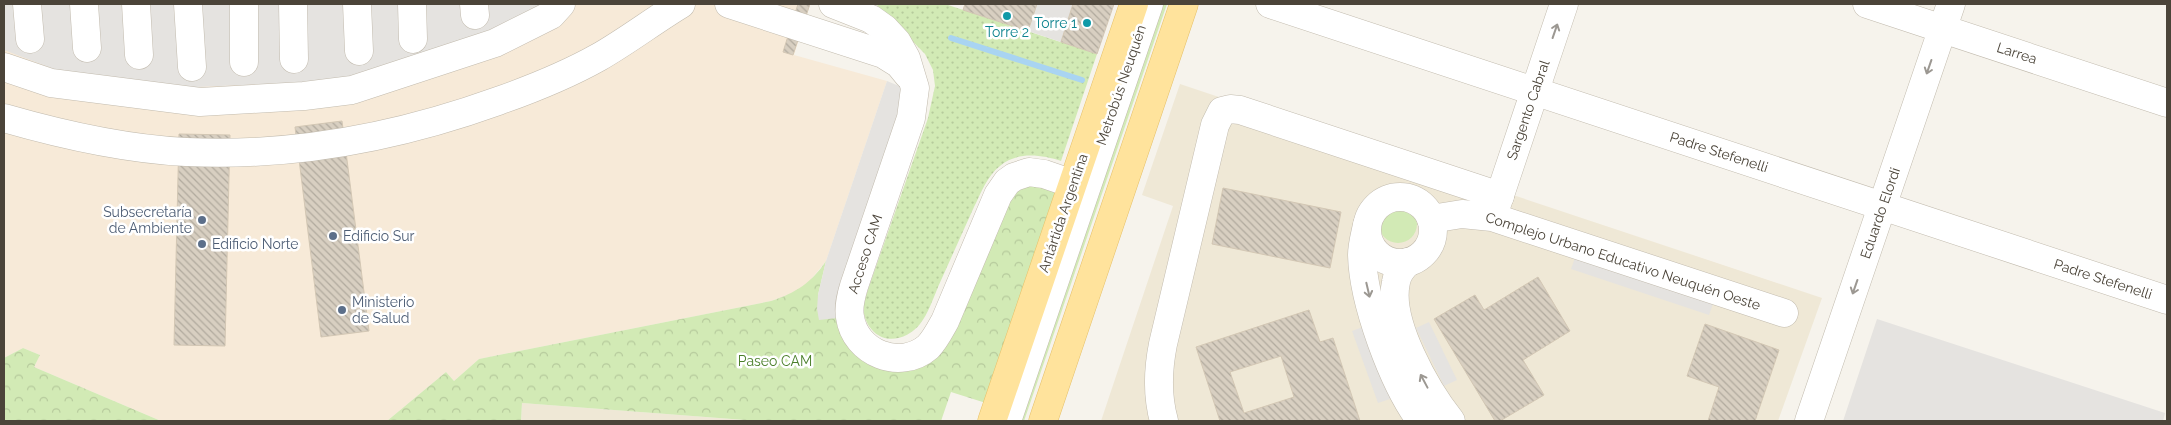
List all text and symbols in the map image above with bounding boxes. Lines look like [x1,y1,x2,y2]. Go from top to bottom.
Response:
marker: Torre 2 [1001,10,1013,22]
place label: Torre 1 [1034,15,1077,31]
marker: Torre 1 [1081,17,1093,29]
street label: Metrobús Neuquén [1093,23,1149,147]
one-way arrow [1551,23,1560,39]
place label: Torre 2 [985,24,1029,40]
street label: Larrea [1995,39,2039,67]
street label: Sargento Cabral [1503,58,1553,162]
one-way arrow [1924,58,1934,74]
street label: Padre Stefenelli [1668,129,1770,175]
street label: Antártida Argentina [1035,151,1091,275]
street label: Eduardo Elordi [1857,165,1903,261]
place label: Subsecretaría de Ambiente [103,204,192,236]
street label: Complejo Urbano Educativo Neuquén Oeste [1484,209,1762,313]
street label: Acceso CAM [845,212,885,296]
marker: Subsecretaría de Ambiente [196,214,208,226]
place label: Edificio Sur [343,228,415,244]
marker: Edificio Sur [327,230,339,242]
place label: Edificio Norte [212,236,299,252]
marker: Edificio Norte [196,238,208,250]
street label: Padre Stefenelli [2052,256,2154,302]
one-way arrow [1850,278,1859,294]
one-way arrow [1364,282,1373,298]
place label: Ministerio de Salud [352,294,414,326]
marker: Ministerio de Salud [336,304,348,316]
park label: Paseo CAM [738,353,812,369]
one-way arrow [1419,374,1428,389]

